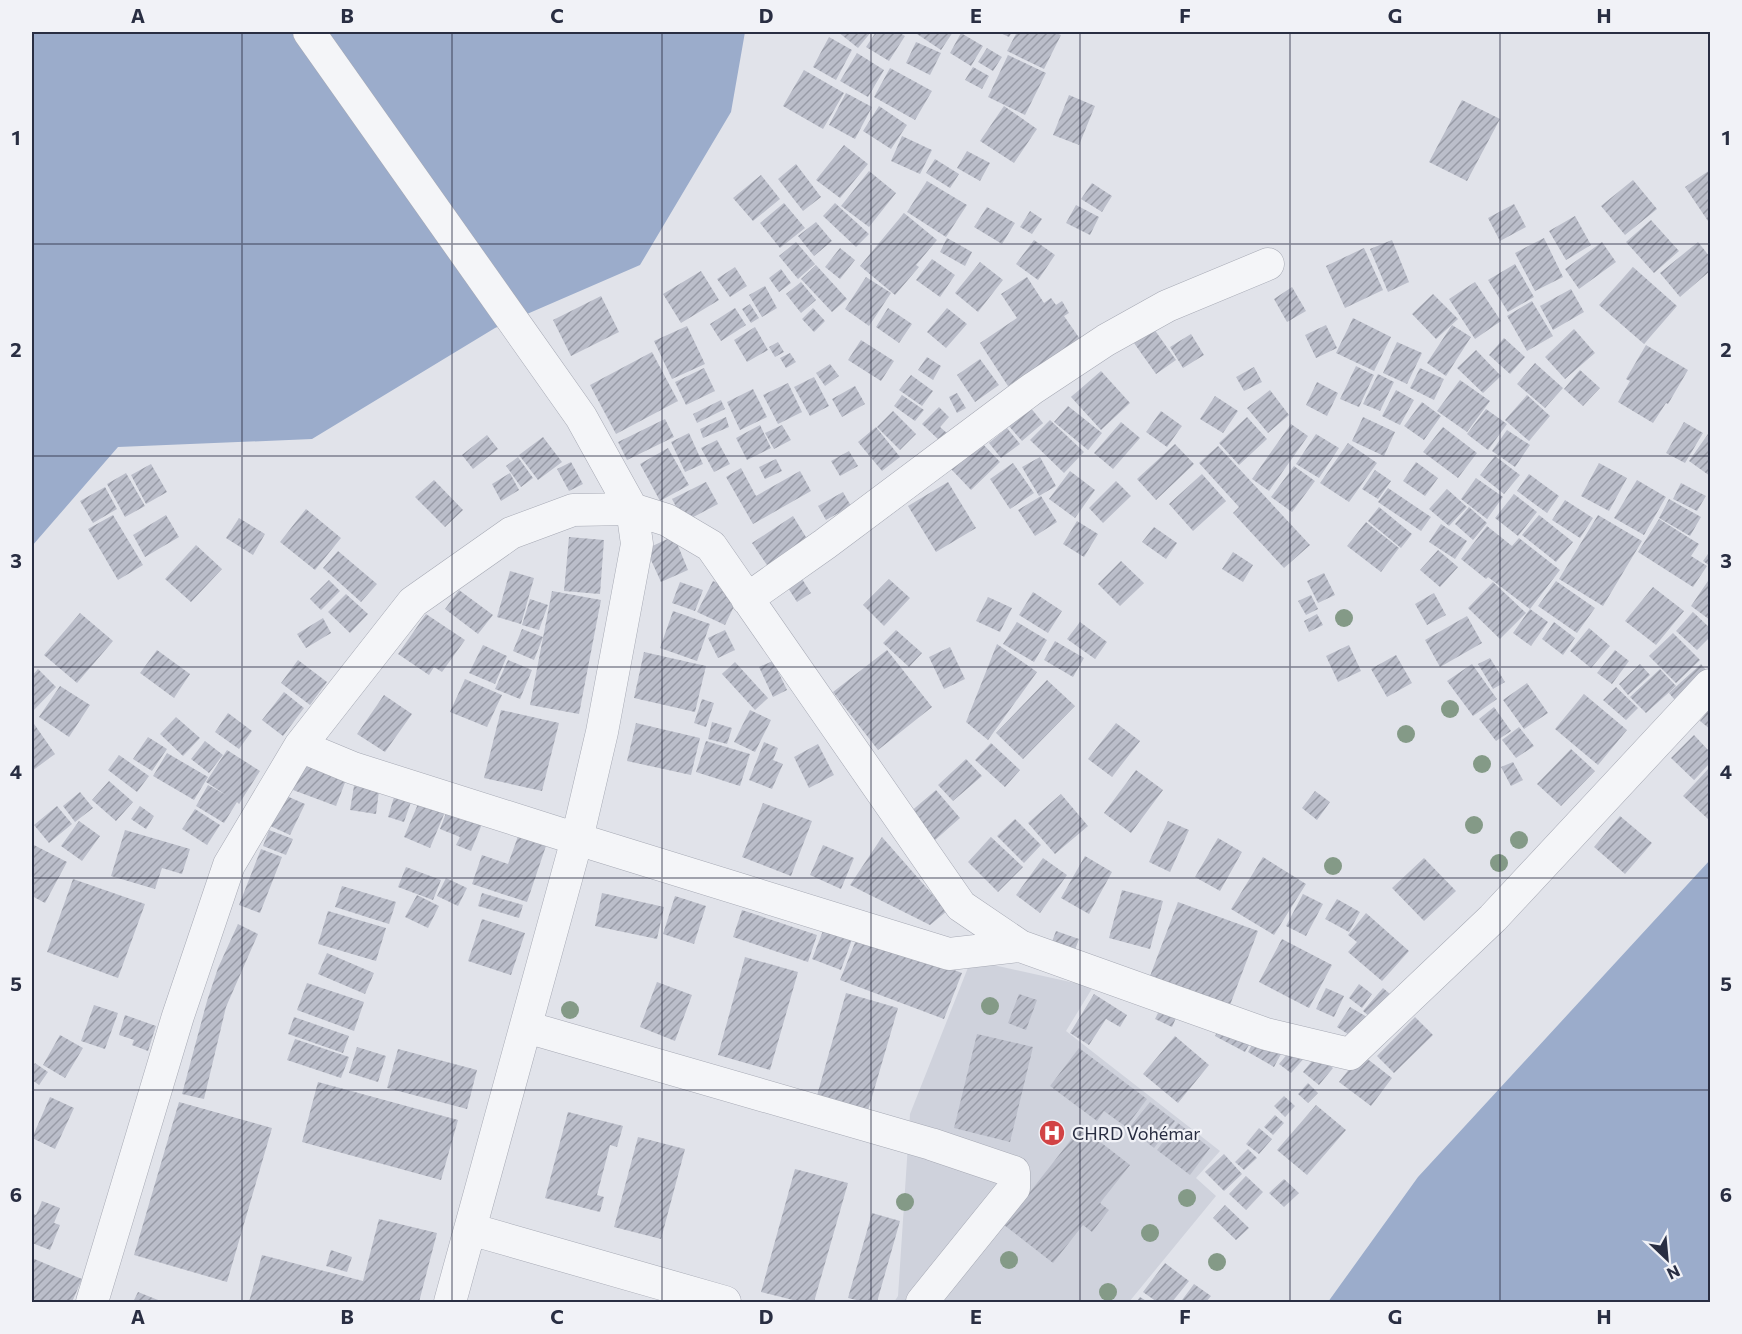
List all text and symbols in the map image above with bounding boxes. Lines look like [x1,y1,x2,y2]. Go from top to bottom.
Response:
text: A [131,3,145,27]
text: B [340,3,354,27]
text: C [550,3,564,27]
text: D [759,3,773,27]
text: E [970,3,982,27]
text: F [1179,3,1191,27]
text: G [1388,3,1402,27]
text: H [1597,3,1612,27]
text: 1 [11,125,21,149]
text: 1 [1721,125,1731,149]
text: 2 [10,337,22,361]
text: 2 [1720,337,1732,361]
text: 3 [10,548,22,572]
text: 3 [1720,548,1732,572]
text: 4 [10,759,22,783]
text: 4 [1720,759,1732,783]
text: 5 [10,971,22,995]
text: 5 [1720,971,1732,995]
hospital icon: CHRD Vohémar [1037,1118,1067,1148]
place label: CHRD Vohémar [1072,1122,1201,1144]
text: 6 [10,1182,22,1206]
text: 6 [1720,1182,1732,1206]
north arrow [1637,1229,1697,1289]
text: N [1664,1262,1683,1284]
text: A [131,1304,145,1328]
text: B [340,1304,354,1328]
text: C [550,1304,564,1328]
text: D [759,1304,773,1328]
text: E [970,1304,982,1328]
text: F [1179,1304,1191,1328]
text: G [1388,1304,1402,1328]
text: H [1597,1304,1612,1328]

